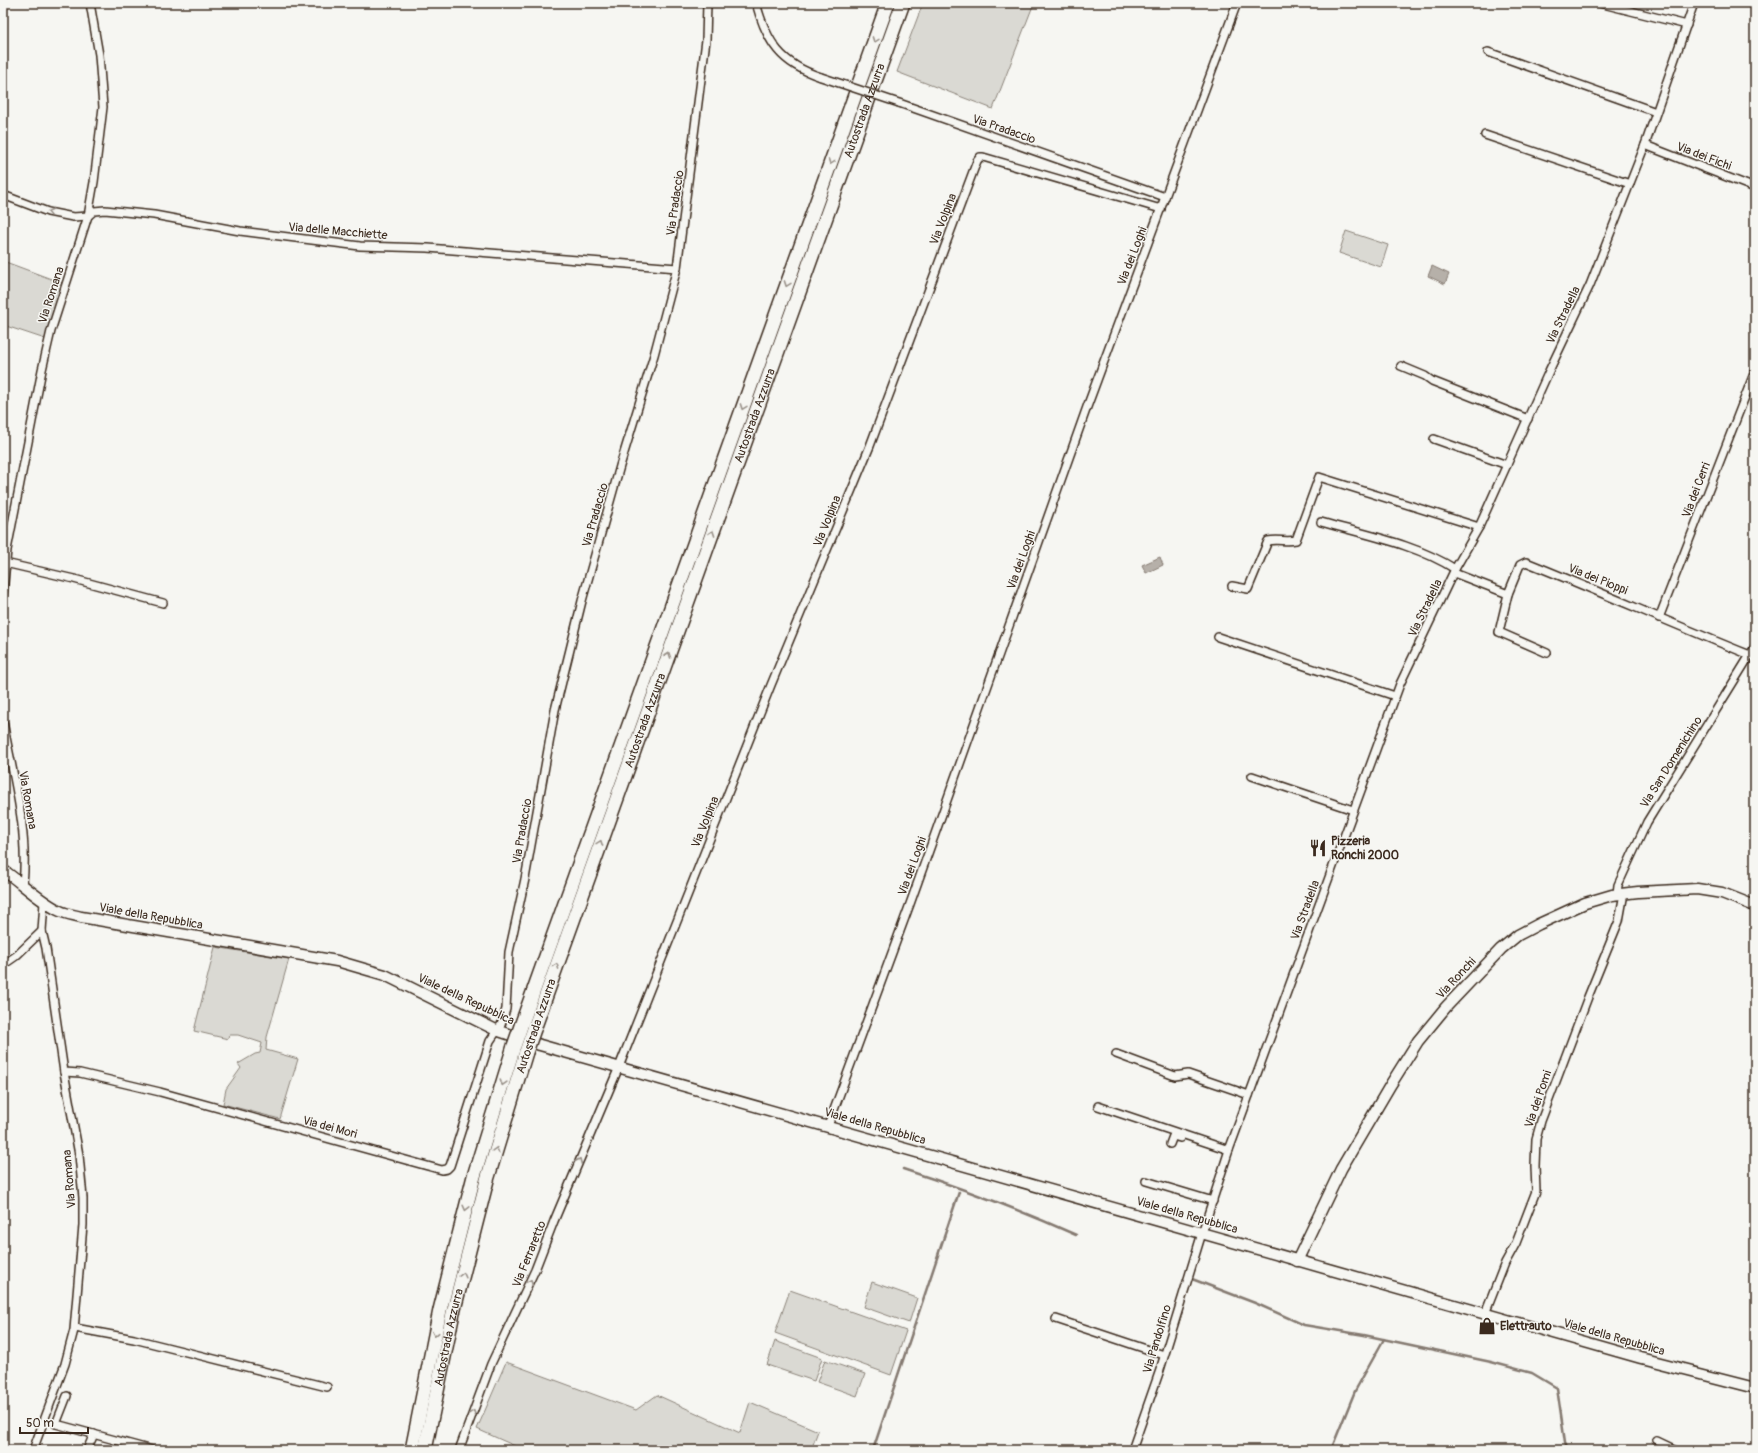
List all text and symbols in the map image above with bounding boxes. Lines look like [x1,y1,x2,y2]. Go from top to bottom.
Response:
one-way arrow [871,36,880,43]
street label: Autostrada Azzurra [841,61,889,160]
street label: Via Pradaccio [970,112,1038,147]
street label: Via dei Fichi [1674,139,1733,174]
one-way arrow [827,158,836,165]
street label: Via Pradaccio [663,169,688,237]
street label: Via Volpina [927,191,960,247]
one-way arrow [46,208,53,217]
street label: Via delle Macchiette [288,220,388,243]
street label: Via dei Loghi [1114,225,1150,288]
street label: Via Romana [35,264,68,325]
one-way arrow [784,281,792,288]
street label: Via Stradella [1543,284,1584,347]
street label: Autostrada Azzurra [731,366,779,465]
one-way arrow [740,403,748,410]
street label: Via dei Cerri [1679,460,1714,520]
street label: Via Pradaccio [579,481,612,549]
street label: Via Volpina [810,493,845,549]
street label: Via dei Loghi [1004,529,1039,592]
one-way arrow [708,530,716,537]
street label: Via dei Pioppi [1566,561,1630,598]
street label: Via Stradella [1405,577,1446,640]
one-way arrow [663,652,672,659]
street label: Autostrada Azzurra [622,671,669,770]
street label: Via San Domenichino [1637,713,1706,811]
street label: Via Romana [15,770,40,831]
street label: Via Volpina [688,794,723,850]
street label: Via Pradaccio [509,797,536,865]
place label: Pizzeria Ronchi 2000 [1331,834,1399,863]
street label: Via dei Loghi [895,835,930,898]
restaurant icon: Pizzeria Ronchi 2000 [1308,838,1328,858]
one-way arrow [596,840,604,847]
street label: Via Stradella [1288,878,1323,942]
street label: Viale della Repubblica [98,900,204,933]
street label: Via Ronchi [1433,954,1479,1002]
one-way arrow [552,962,560,969]
street label: Viale della Repubblica [415,970,517,1029]
street label: Autostrada Azzurra [513,976,560,1075]
street label: Via dei Pomi [1522,1069,1555,1130]
one-way arrow [499,1080,508,1087]
street label: Viale della Repubblica [822,1105,928,1148]
street label: Via dei Mori [301,1113,359,1142]
one-way arrow [491,1146,500,1153]
street label: Via Romana [59,1149,80,1209]
one-way arrow [575,1158,583,1165]
street label: Viale della Repubblica [1134,1194,1240,1237]
one-way arrow [462,1204,471,1211]
street label: Via Ferraretto [509,1218,550,1290]
one-way arrow [458,1272,466,1278]
one-way arrow [525,1278,533,1286]
street label: Autostrada Azzurra [431,1287,467,1388]
street label: Via Pandolfino [1140,1302,1175,1375]
shop icon: Elettrauto [1477,1316,1497,1336]
street label: Viale della Repubblica [1561,1316,1667,1359]
place label: Elettrauto [1500,1319,1552,1334]
one-way arrow [432,1331,440,1337]
scale bar [20,1409,88,1435]
one-way arrow [468,1410,476,1417]
text: 50 m [26,1416,54,1431]

